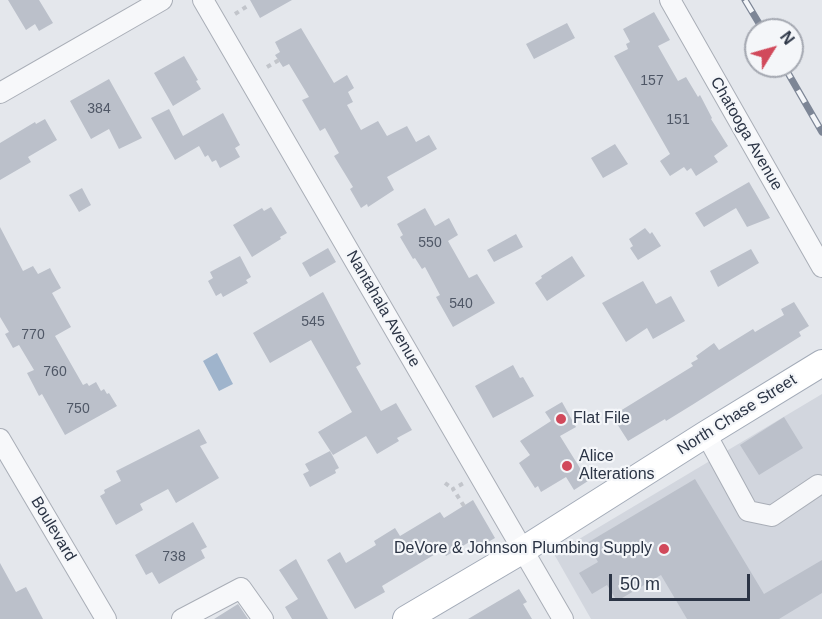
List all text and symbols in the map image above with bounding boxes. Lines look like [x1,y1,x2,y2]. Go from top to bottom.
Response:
north arrow [744,18,804,78]
text: N [777,28,797,48]
house number: 157 [640,73,664,89]
street label: Chatooga Avenue [706,74,786,194]
house number: 384 [87,101,111,117]
house number: 151 [666,112,690,128]
house number: 550 [418,235,442,251]
street label: Nantahala Avenue [342,247,424,371]
house number: 540 [449,296,473,312]
house number: 545 [301,314,325,330]
house number: 770 [21,327,45,343]
house number: 760 [43,364,67,380]
street label: North Chase Street [674,371,800,459]
house number: 750 [66,401,90,417]
place label: Flat File [573,409,630,429]
marker: Flat File [554,412,568,426]
place label: Alice Alterations [579,447,655,485]
marker: Alice Alterations [560,459,574,473]
street label: Boulevard [26,493,80,565]
place label: DeVore & Johnson Plumbing Supply [394,539,652,559]
marker: DeVore & Johnson Plumbing Supply [657,542,671,556]
house number: 738 [162,549,186,565]
scale bar [612,562,753,600]
text: 50 m [620,574,660,594]

